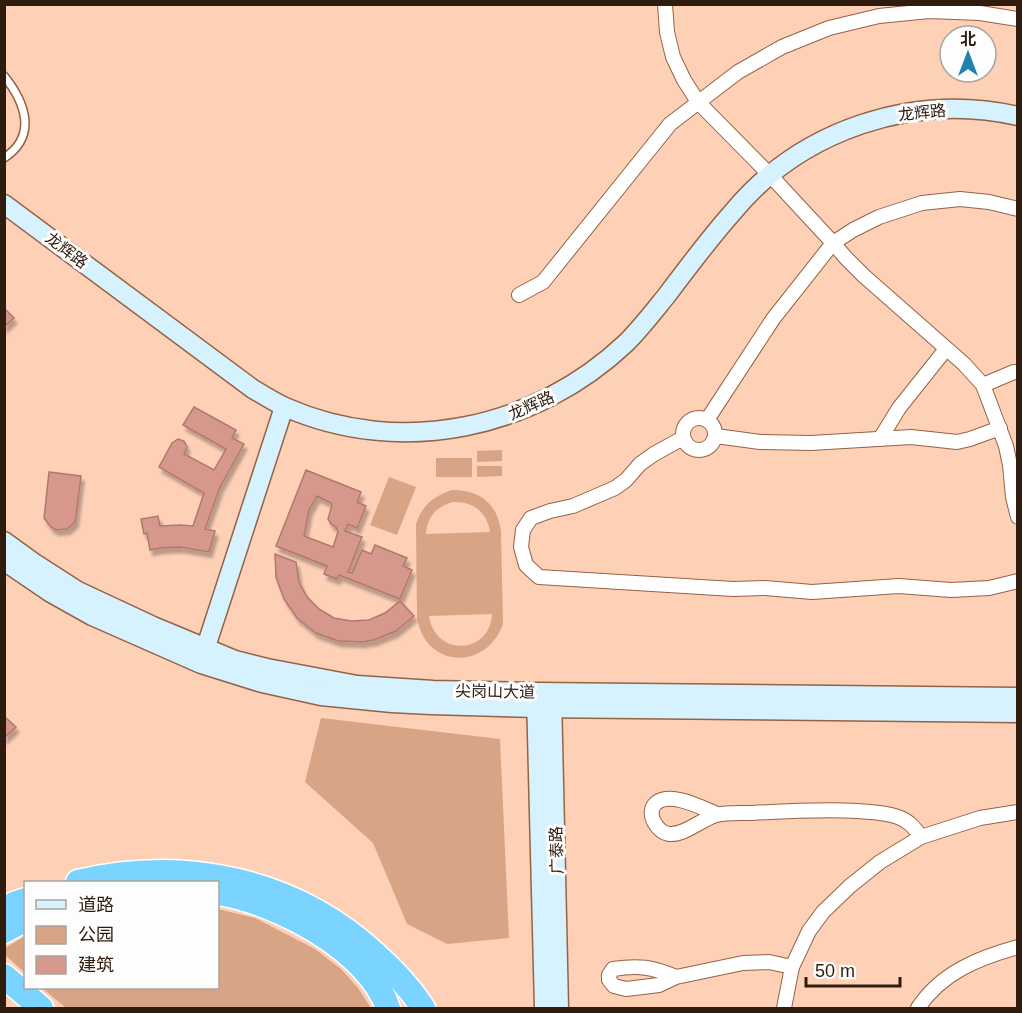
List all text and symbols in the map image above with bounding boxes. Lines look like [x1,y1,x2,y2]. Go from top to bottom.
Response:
north arrow [938,24,998,84]
text: 北 [960,31,976,48]
street label: 龙辉路 [897,102,947,123]
street label: 龙辉路 [42,229,91,272]
street label: 龙辉路 [506,388,557,423]
street label: 尖岗山大道 [455,682,535,701]
street label: 广泰路 [548,826,565,874]
legend [24,881,219,989]
text: 道路 [78,895,114,915]
text: 公园 [78,925,114,945]
scale bar [806,950,900,988]
text: 建筑 [78,955,114,975]
text: 50 m [815,961,855,981]

